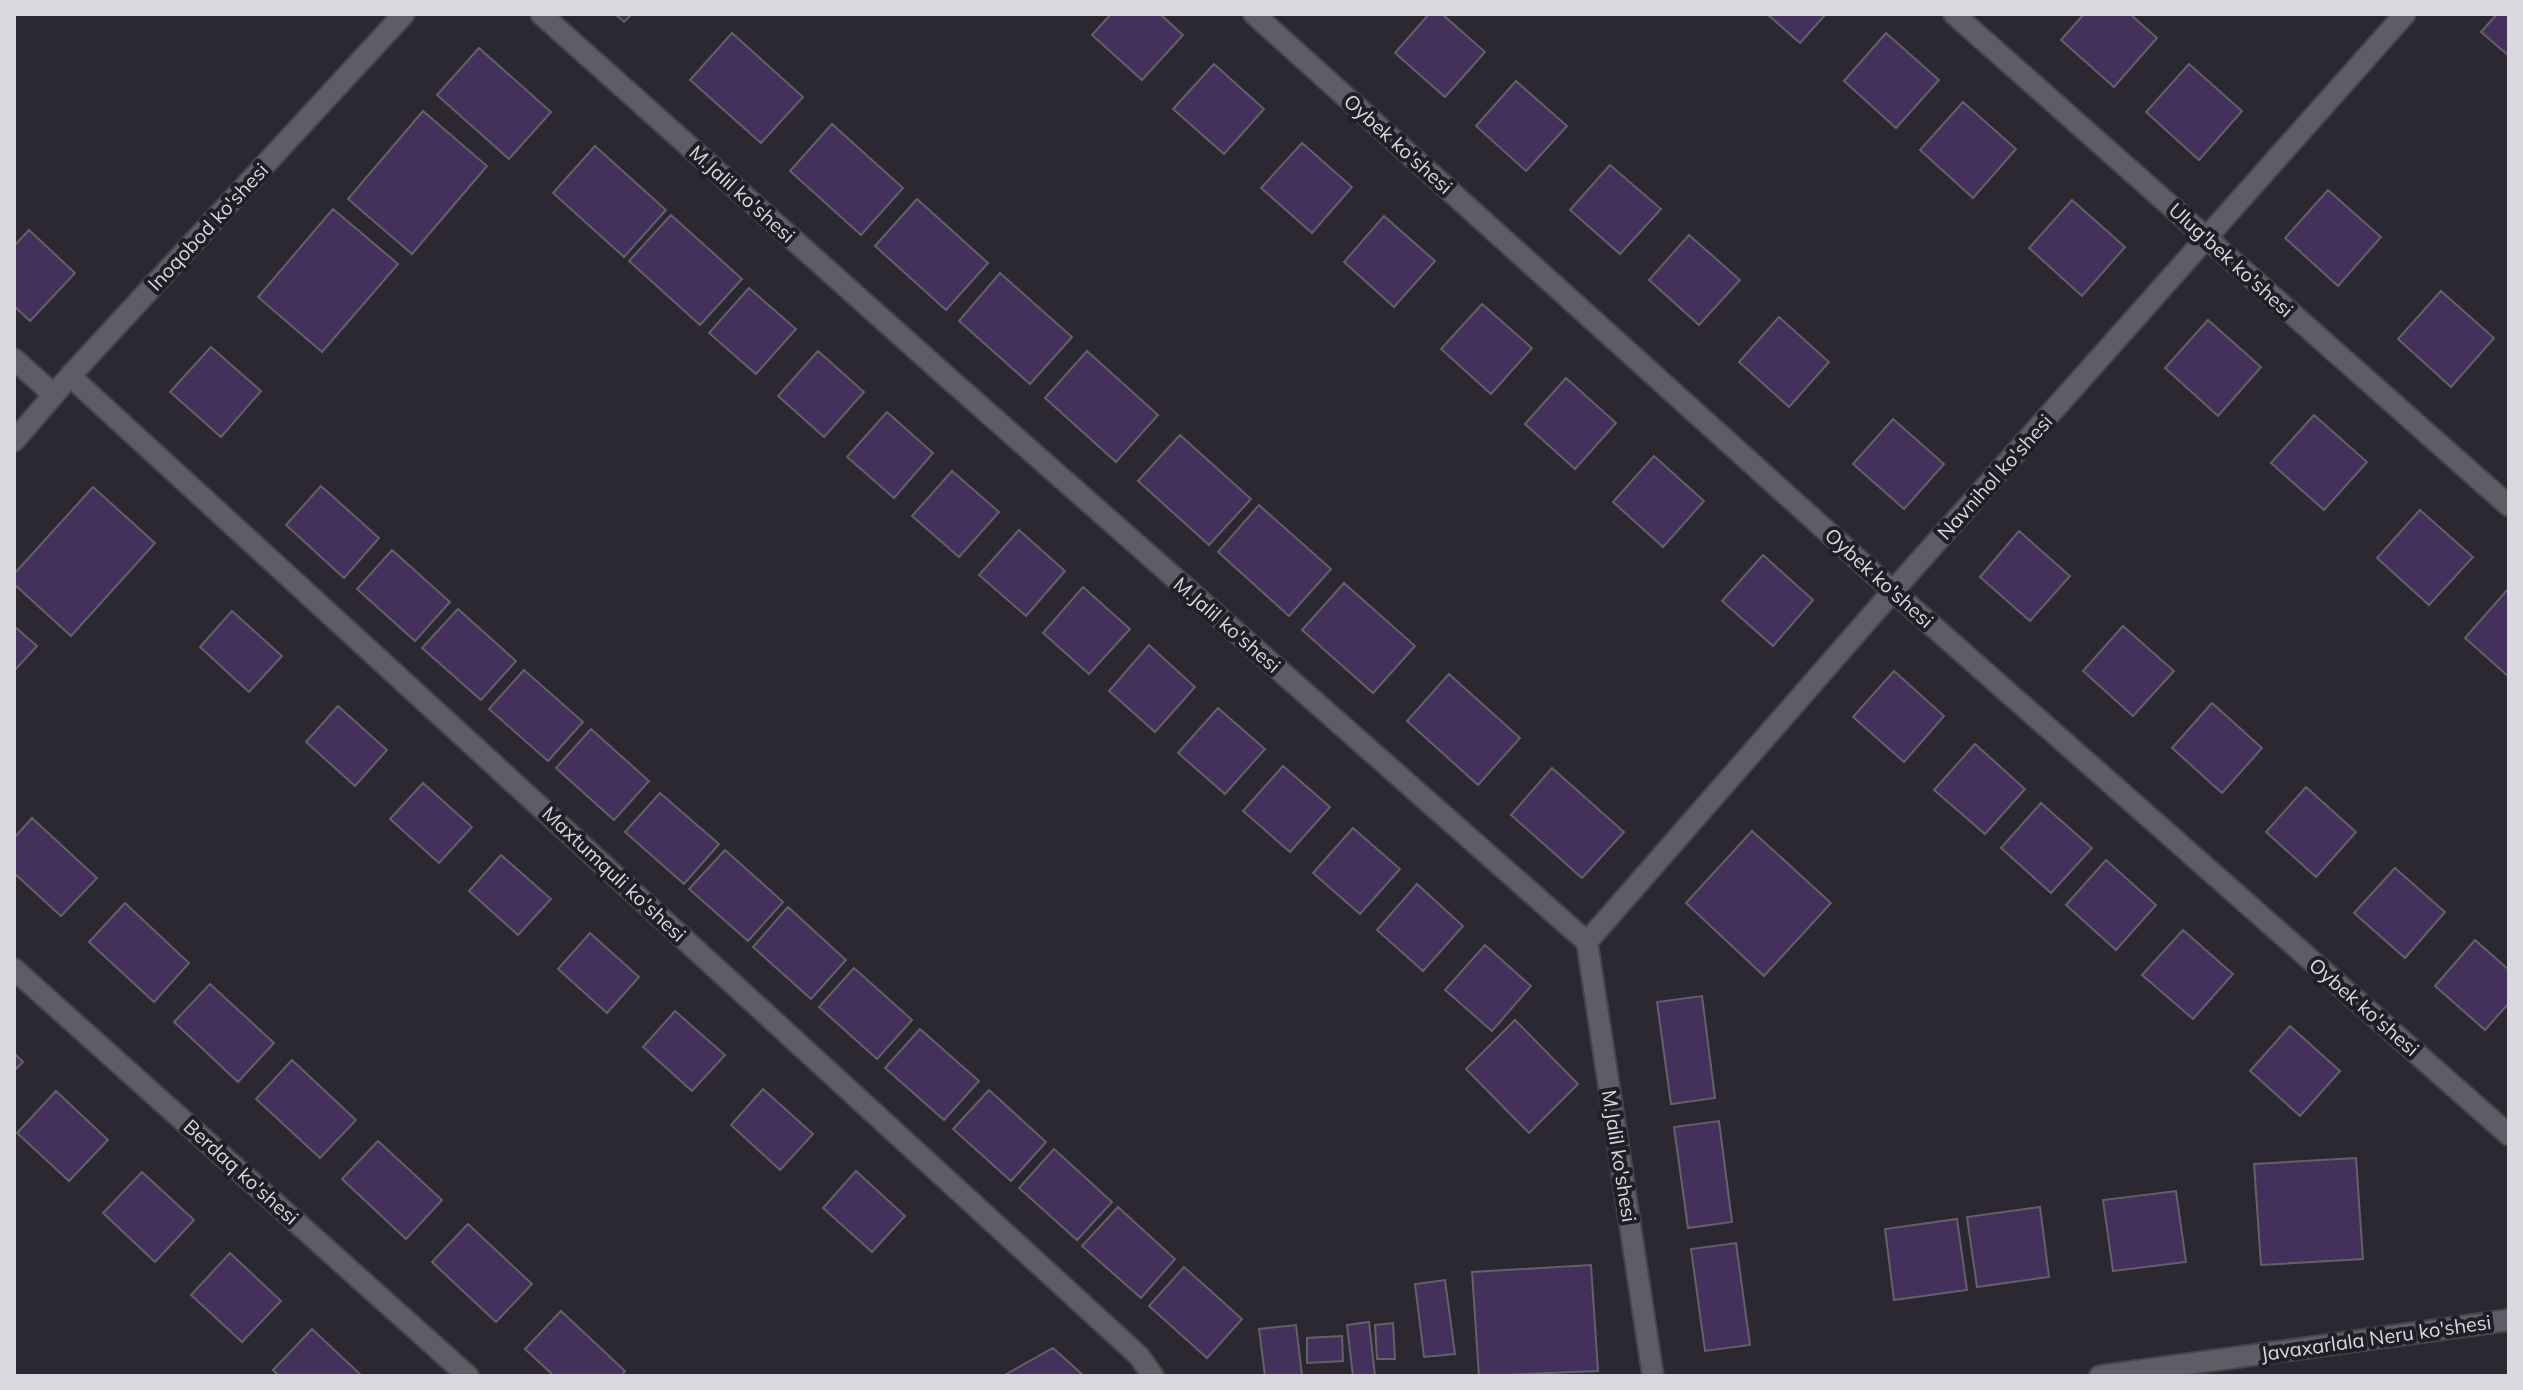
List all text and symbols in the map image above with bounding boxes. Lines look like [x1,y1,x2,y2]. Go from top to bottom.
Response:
street label: Oybek ko'shesi [1339,88,1458,199]
street label: M.Jalil ko'shesi [684,140,800,248]
street label: Inoqobod ko'shesi [142,158,273,296]
street label: Ulug'bek ko'shesi [2164,197,2299,322]
street label: Navnihol ko'shesi [1932,409,2058,545]
street label: Oybek ko'shesi [1820,522,1939,633]
street label: M.Jalil ko'shesi [1169,571,1286,678]
street label: Maxtumquli ko'shesi [537,801,691,947]
street label: Oybek ko'shesi [2304,952,2424,1061]
street label: M.Jalil ko'shesi [1597,1088,1642,1224]
street label: Berdaq ko'shesi [179,1114,304,1230]
street label: Javaxarlala Neru ko'shesi [2259,1309,2493,1366]

